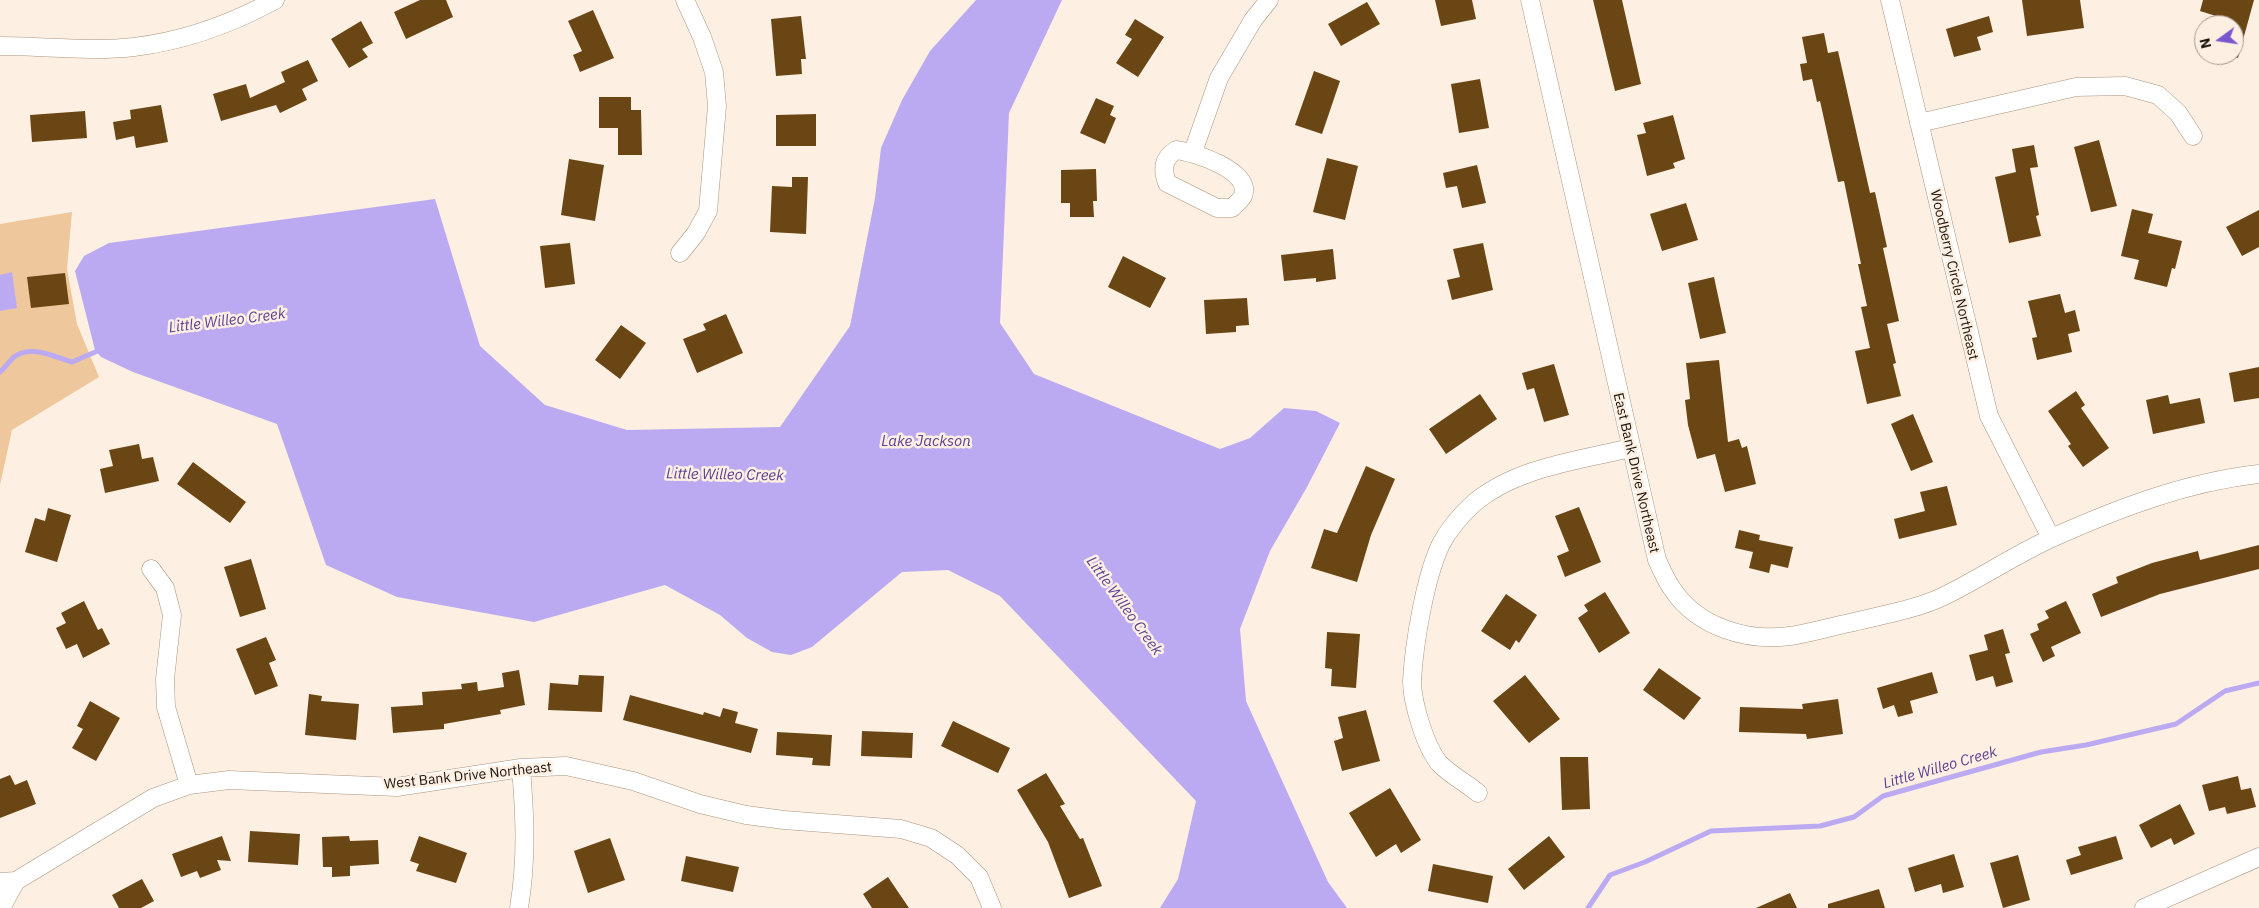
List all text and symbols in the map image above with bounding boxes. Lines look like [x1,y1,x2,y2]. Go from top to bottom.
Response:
north arrow [2194,15,2244,65]
text: N [2195,36,2215,50]
street label: Woodberry Circle Northeast [1926,188,1982,362]
water label: Little Willeo Creek [168,305,286,337]
street label: East Bank Drive Northeast [1609,391,1663,555]
water label: Lake Jackson [881,433,971,451]
water label: Little Willeo Creek [666,465,784,485]
water label: Little Willeo Creek [1082,553,1166,659]
water label: Little Willeo Creek [1881,743,1999,793]
street label: West Bank Drive Northeast [383,759,553,793]

